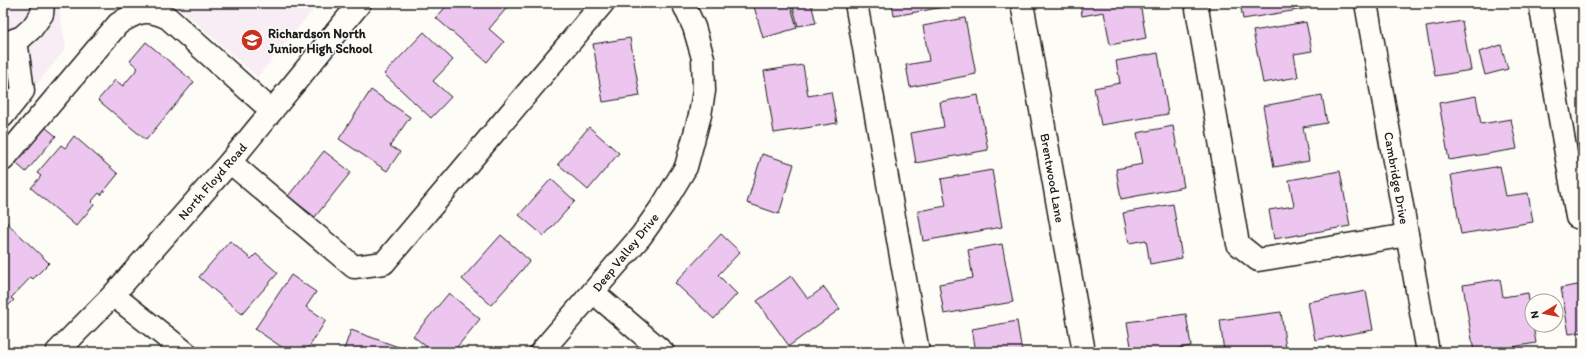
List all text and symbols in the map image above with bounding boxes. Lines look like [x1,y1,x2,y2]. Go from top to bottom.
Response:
place label: Richardson North Junior High School [267,26,373,57]
school or university icon: Richardson North Junior High School [239,27,265,53]
street label: Cambridge Drive [1381,131,1412,225]
street label: Brentwood Lane [1037,132,1068,224]
street label: North Floyd Road [175,140,250,223]
street label: Deep Valley Drive [589,210,662,295]
north arrow [1524,293,1564,333]
text: N [1528,310,1542,319]

